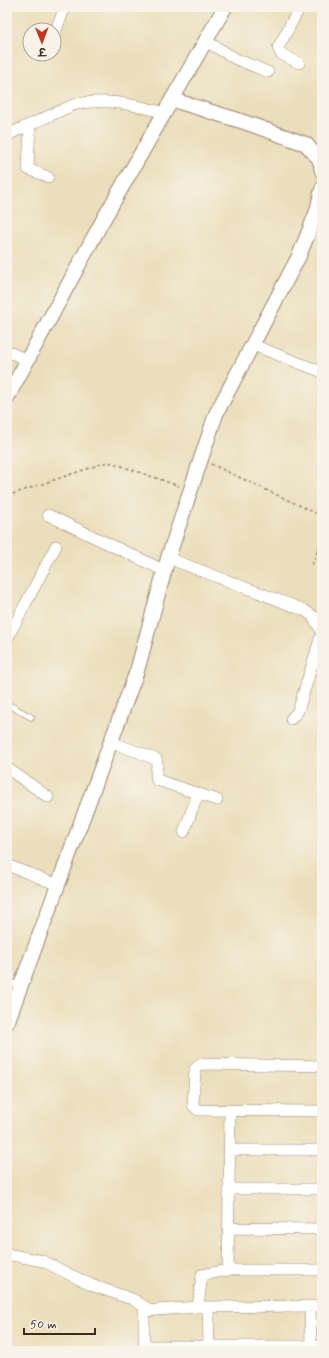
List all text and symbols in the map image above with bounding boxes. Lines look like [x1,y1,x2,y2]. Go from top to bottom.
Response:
north arrow [22,22,62,62]
text: उ [37,44,47,58]
scale bar [24,1310,95,1336]
text: 50 m [30,1317,57,1333]

